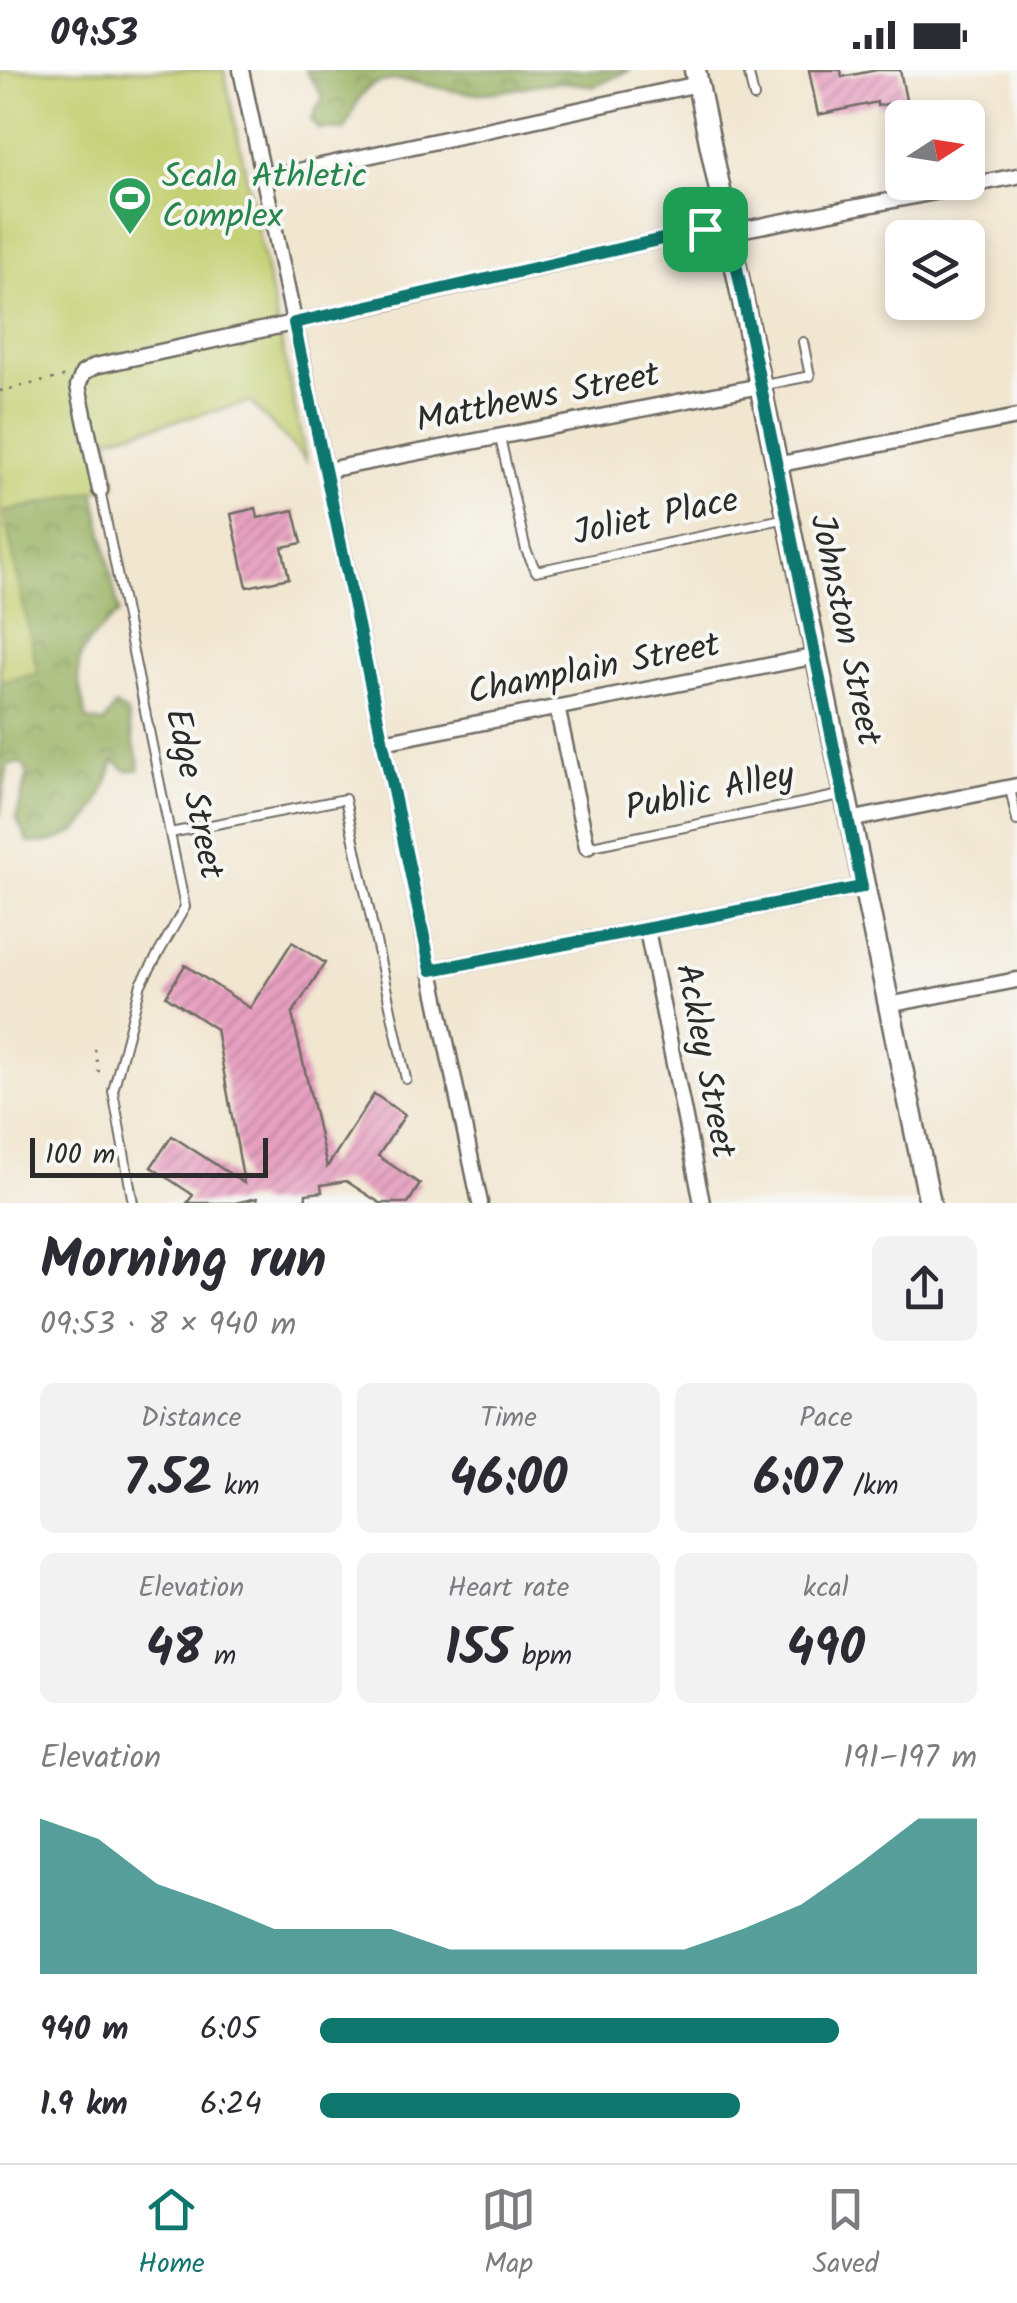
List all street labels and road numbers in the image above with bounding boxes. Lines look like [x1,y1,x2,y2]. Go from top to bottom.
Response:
street label: Matthews Street [411,348,665,450]
street label: Joliet Place [568,473,744,563]
street label: Johnston Street [792,509,896,751]
street label: Champlain Street [463,618,725,722]
street label: Edge Street [148,704,238,885]
street label: Public Alley [620,748,800,838]
street label: Ackley Street [658,959,750,1163]

